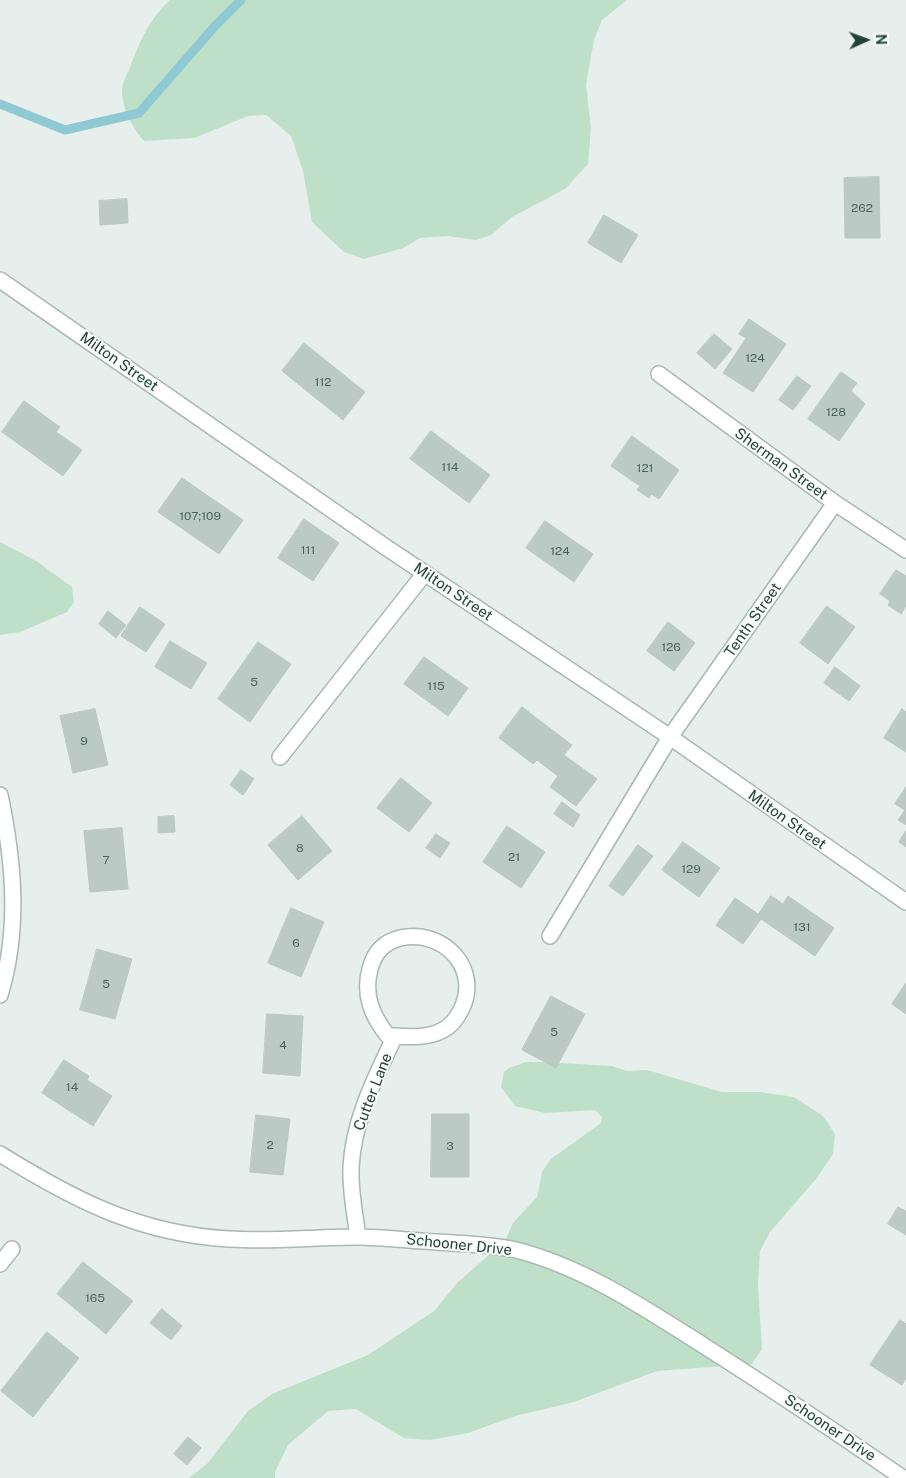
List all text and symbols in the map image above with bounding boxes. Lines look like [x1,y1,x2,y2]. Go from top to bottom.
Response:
north arrow [841,15,891,65]
text: N [873,34,889,45]
house number: 262 [851,201,873,215]
street label: Milton Street [76,328,162,396]
house number: 124 [745,351,765,365]
house number: 112 [315,375,331,389]
house number: 128 [826,405,846,419]
street label: Sherman Street [731,424,831,504]
house number: 114 [441,460,459,474]
house number: 121 [637,461,653,475]
house number: 107;109 [179,509,221,523]
house number: 111 [301,543,315,557]
house number: 124 [550,544,570,558]
street label: Milton Street [410,559,496,625]
street label: Tenth Street [721,579,785,661]
house number: 126 [661,640,681,654]
house number: 5 [250,675,258,689]
house number: 115 [427,679,445,693]
house number: 9 [80,734,88,748]
street label: Milton Street [744,786,830,854]
house number: 8 [296,841,304,855]
house number: 21 [508,850,520,864]
house number: 7 [102,853,110,867]
house number: 129 [681,862,701,876]
house number: 131 [793,920,811,934]
house number: 6 [292,936,300,950]
house number: 5 [102,977,110,991]
house number: 5 [550,1025,558,1039]
house number: 4 [279,1038,287,1052]
street label: Cutter Lane [350,1051,396,1133]
house number: 14 [66,1080,78,1094]
house number: 2 [266,1138,274,1152]
house number: 3 [446,1139,454,1153]
street label: Schooner Drive [405,1230,513,1260]
house number: 165 [85,1291,105,1305]
street label: Schooner Drive [781,1391,879,1465]

